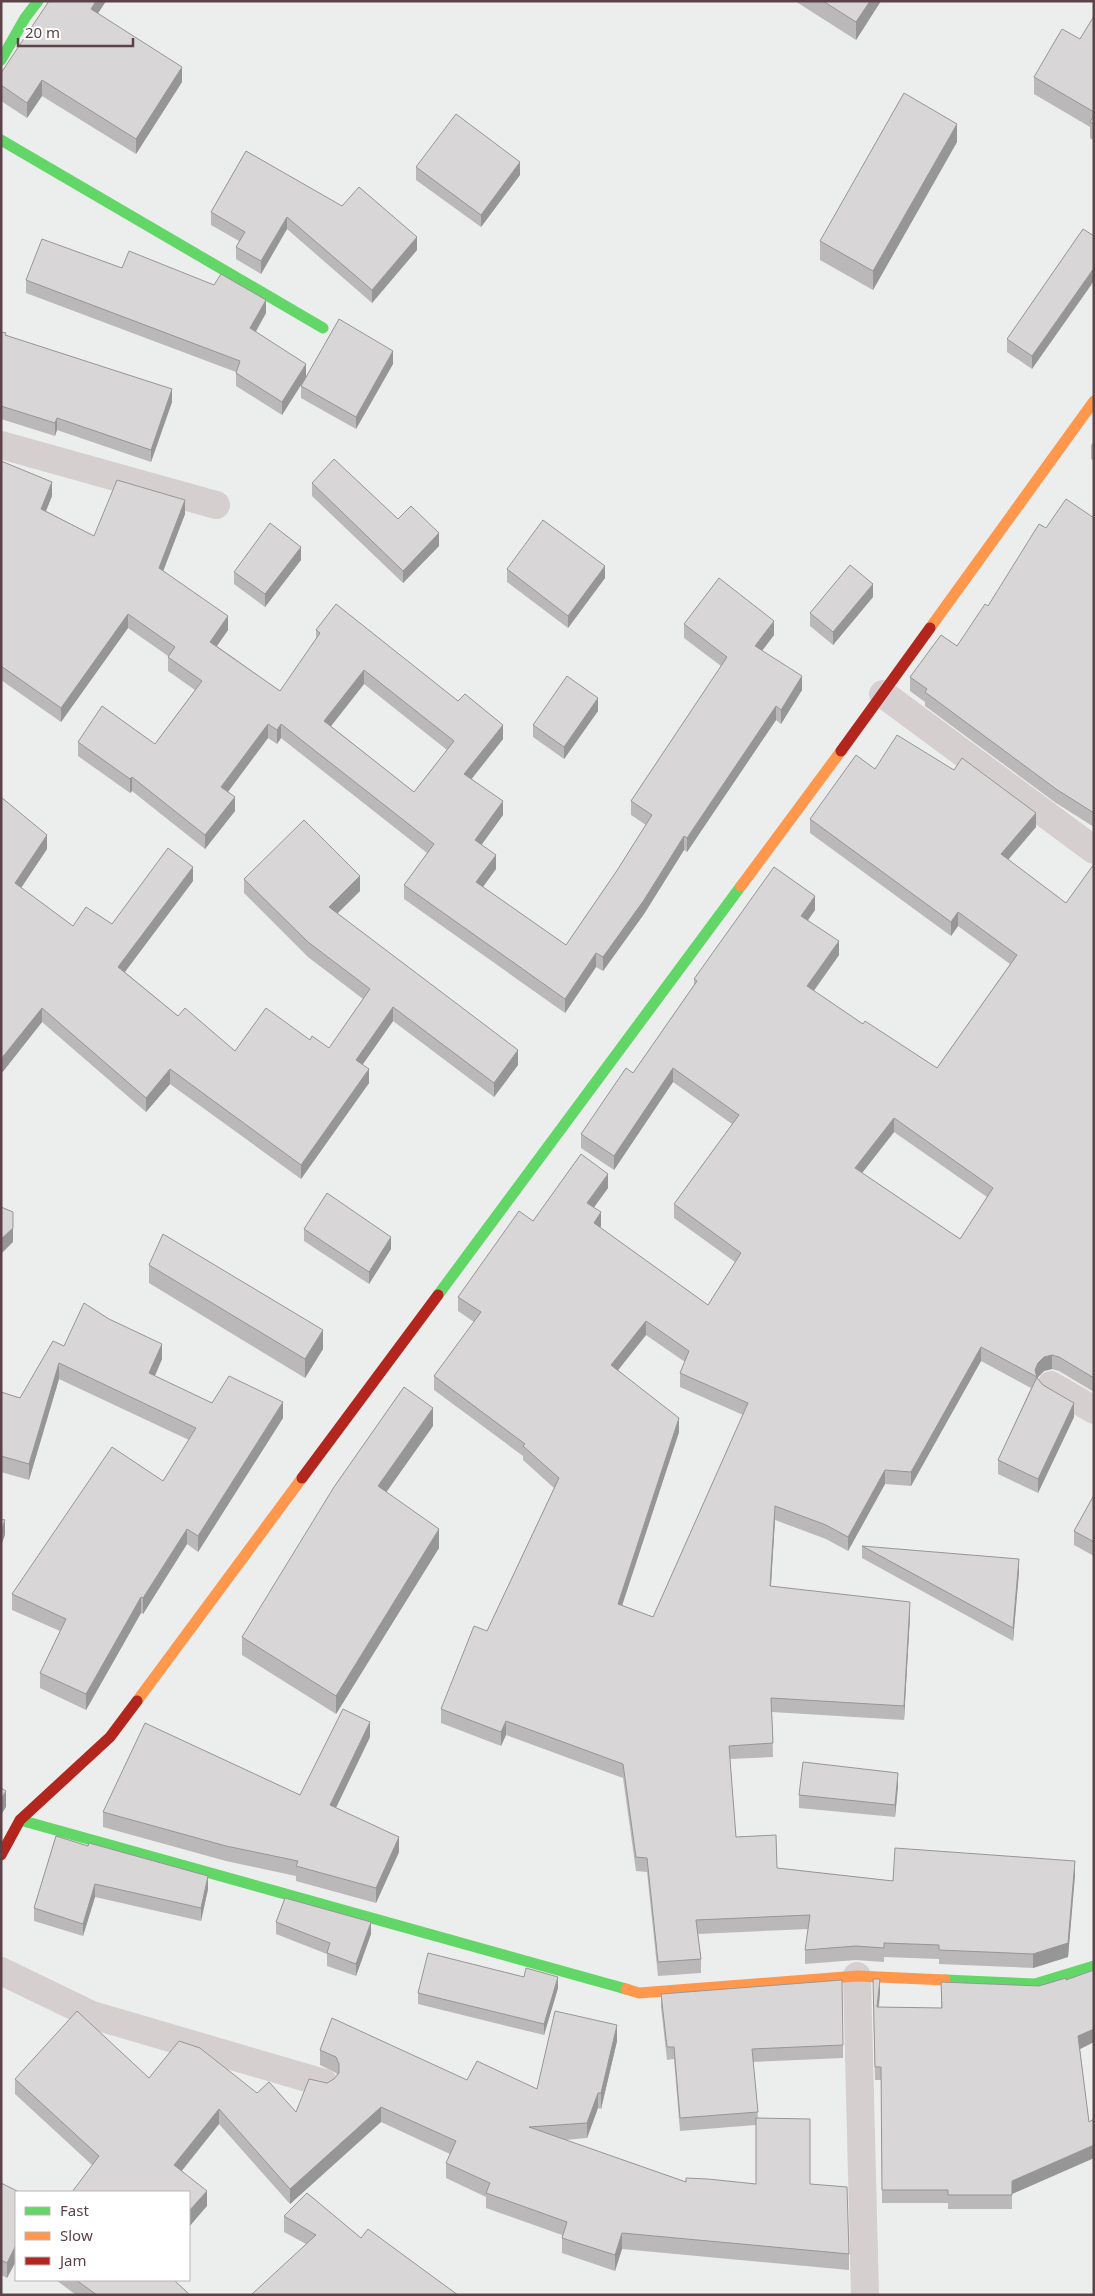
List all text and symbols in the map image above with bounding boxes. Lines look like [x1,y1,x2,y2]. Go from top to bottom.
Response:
scale bar [18,15,132,47]
text: 20 m [25,22,60,42]
legend [15,2191,190,2281]
text: Fast [60,2200,89,2220]
text: Slow [60,2225,93,2245]
text: Jam [58,2250,87,2270]

